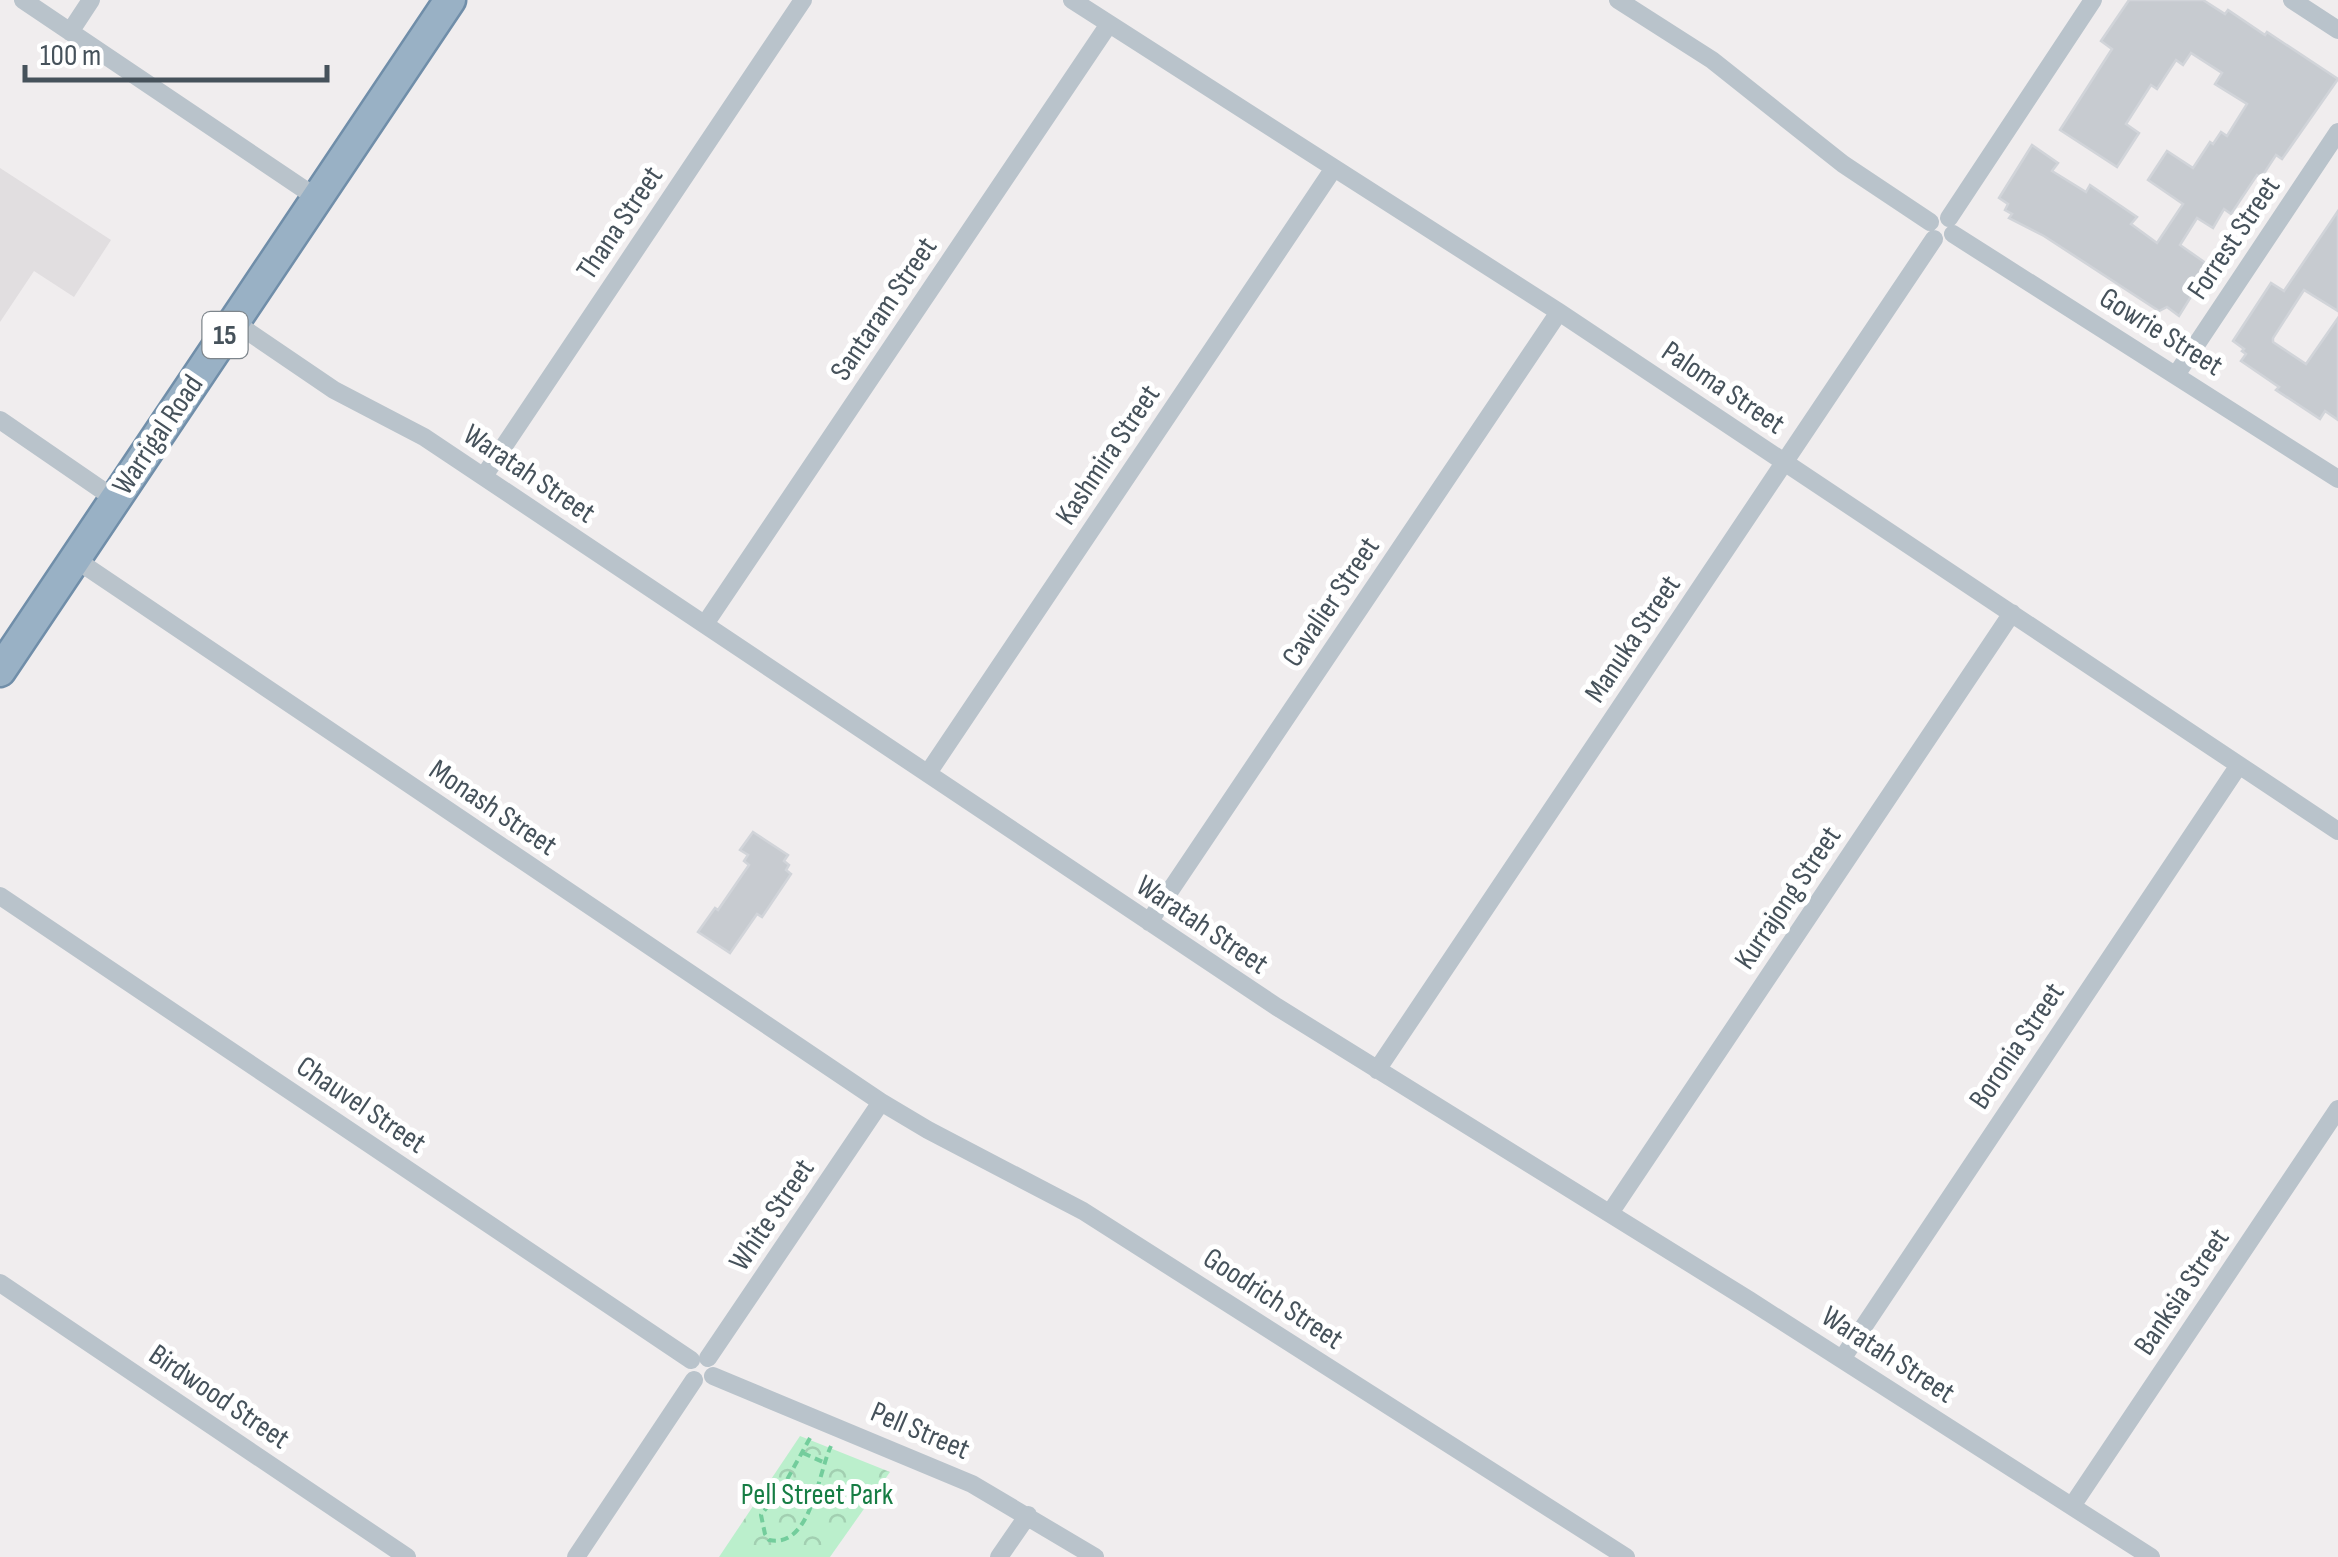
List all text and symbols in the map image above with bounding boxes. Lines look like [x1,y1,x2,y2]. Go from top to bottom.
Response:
scale bar [25,20,328,82]
text: 100 m [40,38,101,74]
street label: Thana Street [569,160,671,286]
street label: Forrest Street [2180,170,2288,306]
street label: Santaram Street [823,231,945,387]
street label: Gowrie Street [2093,280,2229,384]
road number: 15 [202,312,248,358]
street label: Paloma Street [1655,334,1791,442]
street label: Warrigal Road [105,368,211,502]
street label: Kashmira Street [1048,378,1168,532]
street label: Waratah Street [456,417,602,531]
street label: Cavalier Street [1275,530,1387,674]
street label: Manuka Street [1577,568,1689,710]
street label: Monash Street [422,752,564,864]
street label: Kurrajong Street [1727,820,1849,976]
street label: Waratah Street [1129,868,1275,982]
street label: Boronia Street [1962,976,2072,1116]
street label: Chauvel Street [289,1049,433,1161]
street label: White Street [722,1152,822,1278]
street label: Banksia Street [2127,1222,2237,1362]
street label: Goodrich Street [1196,1240,1350,1358]
street label: Waratah Street [1815,1299,1961,1411]
street label: Birdwood Street [142,1337,296,1457]
street label: Pell Street [865,1394,975,1468]
park label: Pell Street Park [741,1477,894,1513]

